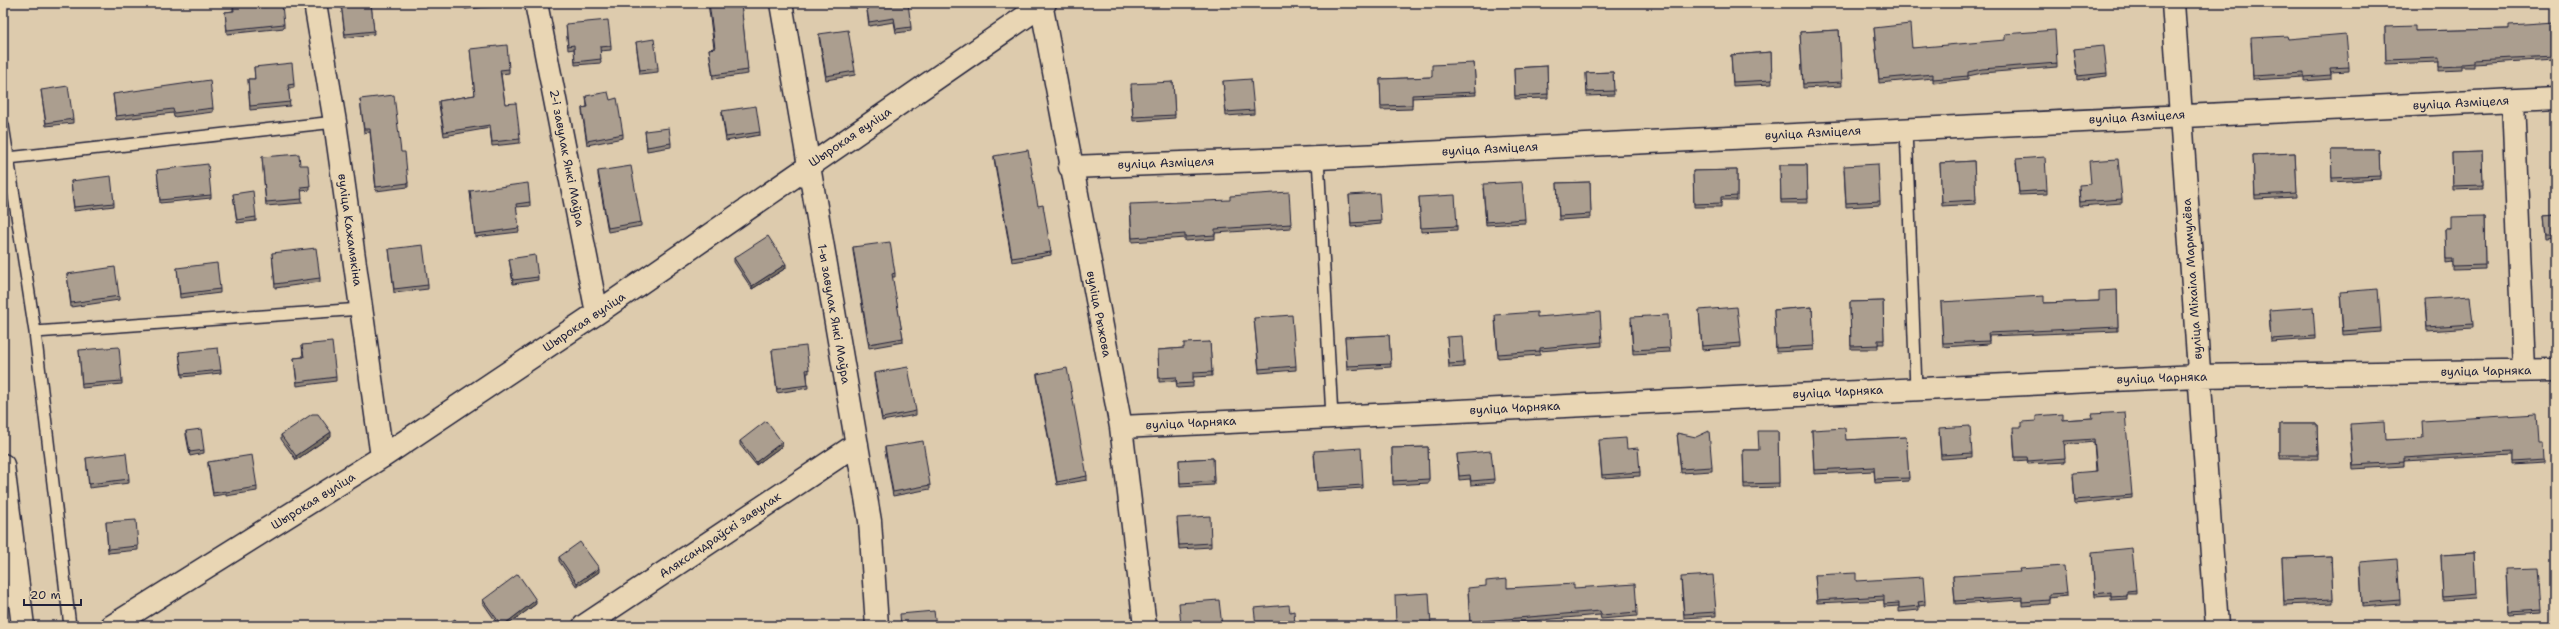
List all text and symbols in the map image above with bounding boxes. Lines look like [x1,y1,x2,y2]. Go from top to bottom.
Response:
street label: 2-і завулак Янкі Маўра [546,88,588,229]
street label: вуліца Азміцеля [2412,92,2510,114]
street label: Шырокая вуліца [805,103,895,171]
street label: вуліца Азміцеля [2088,106,2186,128]
street label: вуліца Азміцеля [1764,122,1862,144]
street label: вуліца Азміцеля [1441,138,1539,160]
street label: вуліца Азміцеля [1117,153,1215,173]
street label: вуліца Кажамякіна [334,173,366,288]
street label: вуліца Міхаіла Мармулёва [2178,197,2206,360]
street label: 1-ы завулак Янкі Маўра [814,243,854,386]
street label: вуліца Рыжова [1083,269,1115,359]
street label: Шырокая вуліца [539,288,629,356]
street label: вуліца Чарняка [2440,362,2532,380]
street label: вуліца Чарняка [2116,368,2208,388]
street label: вуліца Чарняка [1792,382,1884,402]
street label: вуліца Чарняка [1469,398,1561,418]
street label: вуліца Чарняка [1145,413,1237,433]
street label: Шырокая вуліца [268,468,359,533]
street label: Аляксандраўскі завулак [656,488,785,582]
scale bar [24,581,81,607]
text: 20 m [30,587,61,603]

